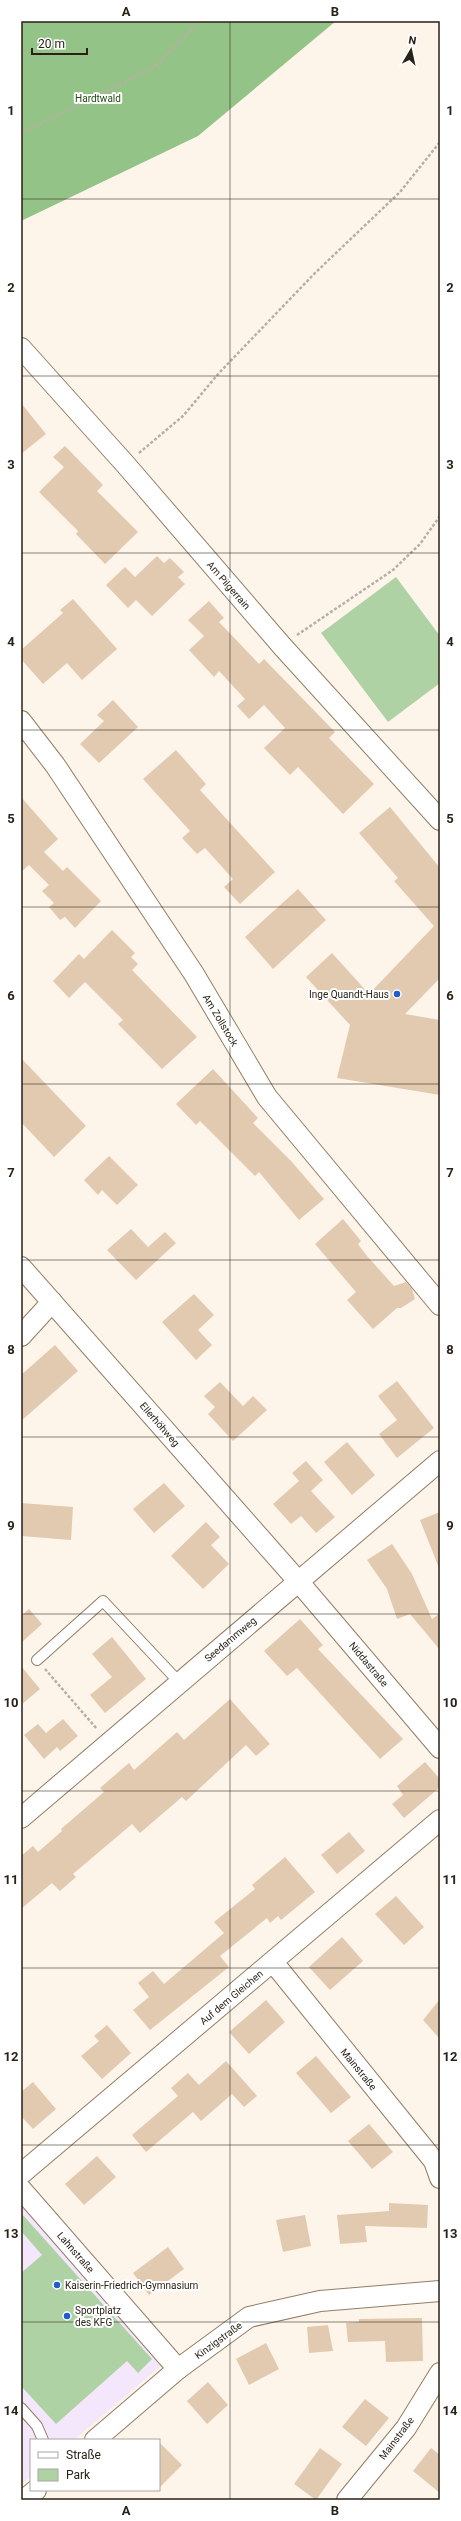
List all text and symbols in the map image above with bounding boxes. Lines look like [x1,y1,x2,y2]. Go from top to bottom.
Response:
text: A [122,4,131,19]
text: B [331,4,339,19]
scale bar [32,30,87,56]
north arrow [391,30,431,70]
text: N [408,34,418,48]
text: 20 m [38,37,65,51]
park label: Hardtwald [75,93,121,104]
text: 1 [7,103,15,118]
text: 1 [446,103,454,118]
text: 2 [7,280,15,295]
text: 2 [446,280,454,295]
text: 3 [7,457,15,472]
text: 3 [446,457,454,472]
street label: Am Pilgerrain [205,559,252,612]
text: 4 [7,634,15,649]
text: 4 [446,634,454,649]
text: 5 [7,811,15,826]
text: 5 [446,811,454,826]
text: 6 [7,988,15,1003]
text: 6 [446,988,454,1003]
place label: Inge Quandt-Haus [309,989,389,1000]
marker: Inge Quandt-Haus [392,989,402,999]
street label: Am Zollstock [201,992,241,1049]
text: 7 [7,1165,15,1180]
text: 7 [446,1165,454,1180]
text: 8 [7,1342,15,1357]
text: 8 [446,1342,454,1357]
street label: Ellerhöhweg [138,1400,182,1448]
text: 9 [7,1518,15,1533]
text: 9 [446,1518,454,1533]
street label: Seedammweg [202,1615,258,1664]
street label: Niddastraße [347,1640,390,1689]
text: 10 [4,1695,18,1710]
text: 10 [443,1695,457,1710]
text: 11 [4,1872,18,1887]
text: 11 [443,1872,457,1887]
street label: Auf dem Gleichen [198,1968,265,2027]
street label: Mainstraße [338,2046,379,2092]
text: 12 [4,2049,18,2064]
text: 12 [443,2049,457,2064]
text: 13 [4,2226,18,2241]
text: 13 [443,2226,457,2241]
street label: Lahnstraße [55,2230,96,2275]
marker: Kaiserin-Friedrich-Gymnasium [52,2280,62,2290]
place label: Kaiserin-Friedrich-Gymnasium [65,2280,199,2291]
place label: Sportplatz des KFG [75,2305,121,2328]
marker: Sportplatz des KFG [62,2311,72,2321]
street label: Kinzigstraße [193,2320,244,2361]
text: 14 [4,2403,19,2418]
text: 14 [443,2403,458,2418]
street label: Mainstraße [377,2415,416,2462]
legend [30,2439,160,2491]
text: Straße [66,2448,101,2462]
text: Park [66,2468,91,2482]
text: A [122,2503,131,2518]
text: B [331,2503,339,2518]

